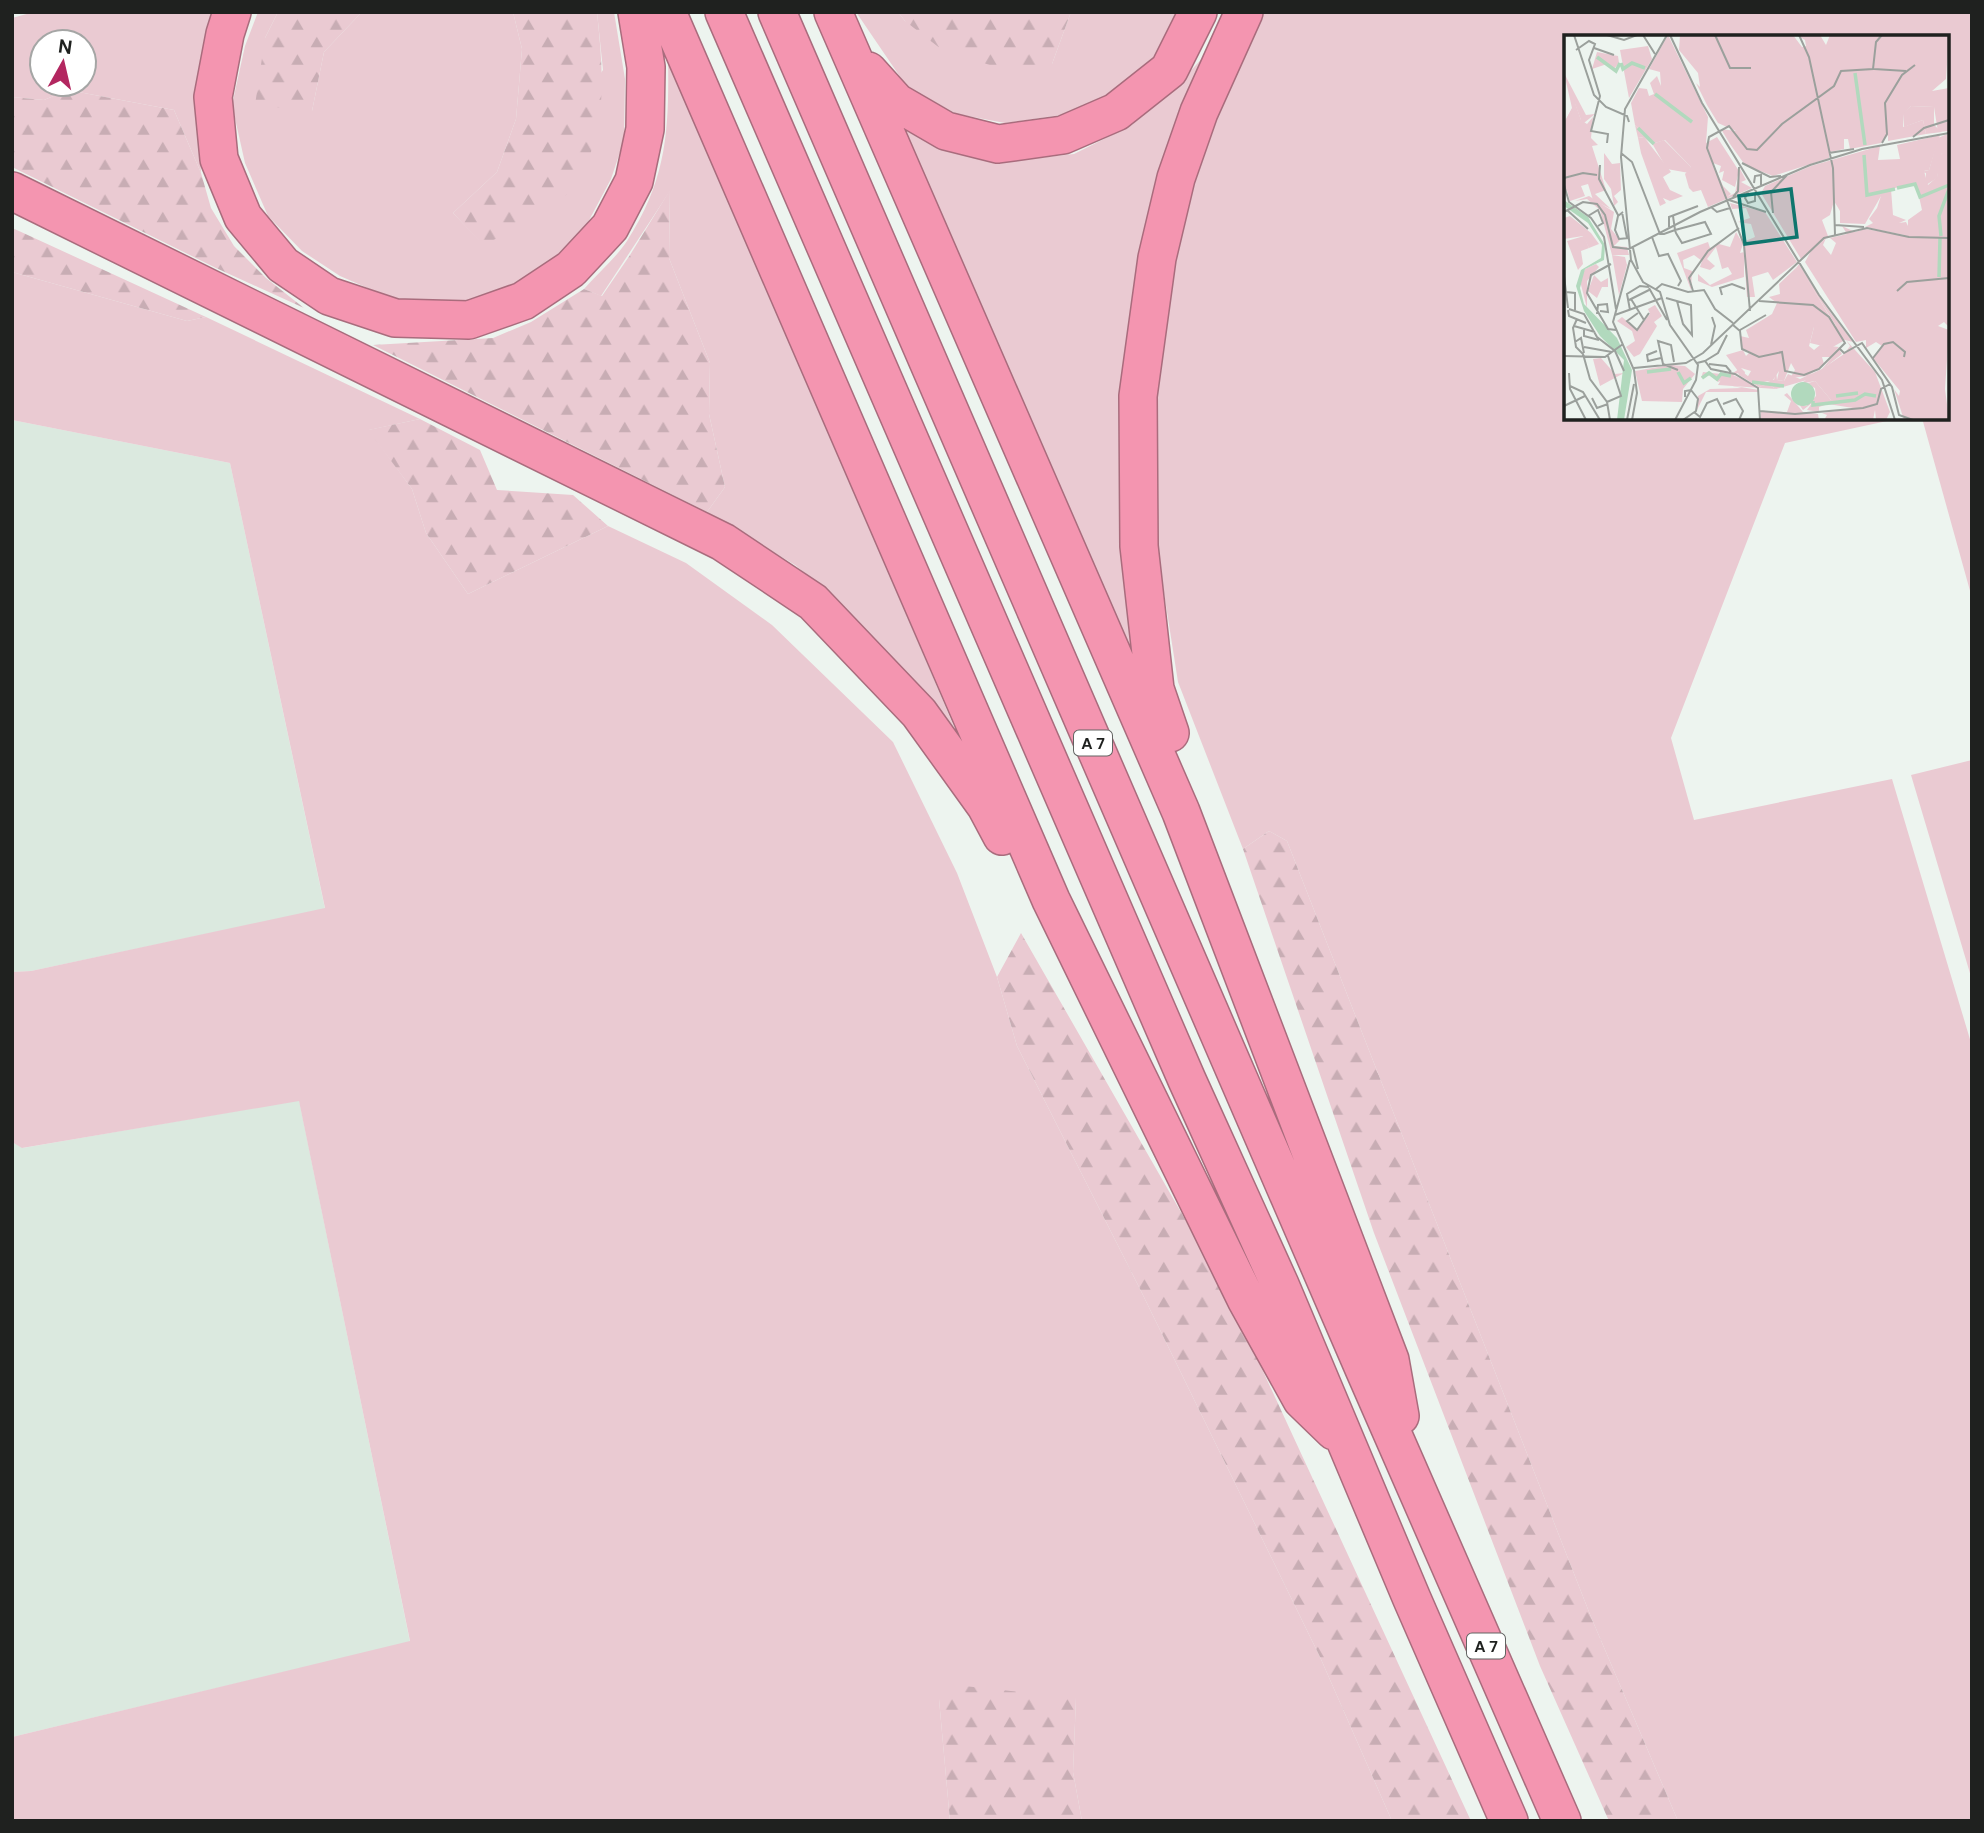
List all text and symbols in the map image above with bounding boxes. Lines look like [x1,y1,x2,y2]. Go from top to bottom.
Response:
north arrow [28,28,98,98]
text: N [57,33,74,60]
inset map [1564,35,1949,420]
road number: A 7 [1074,730,1112,756]
road number: A 7 [1467,1634,1505,1658]

